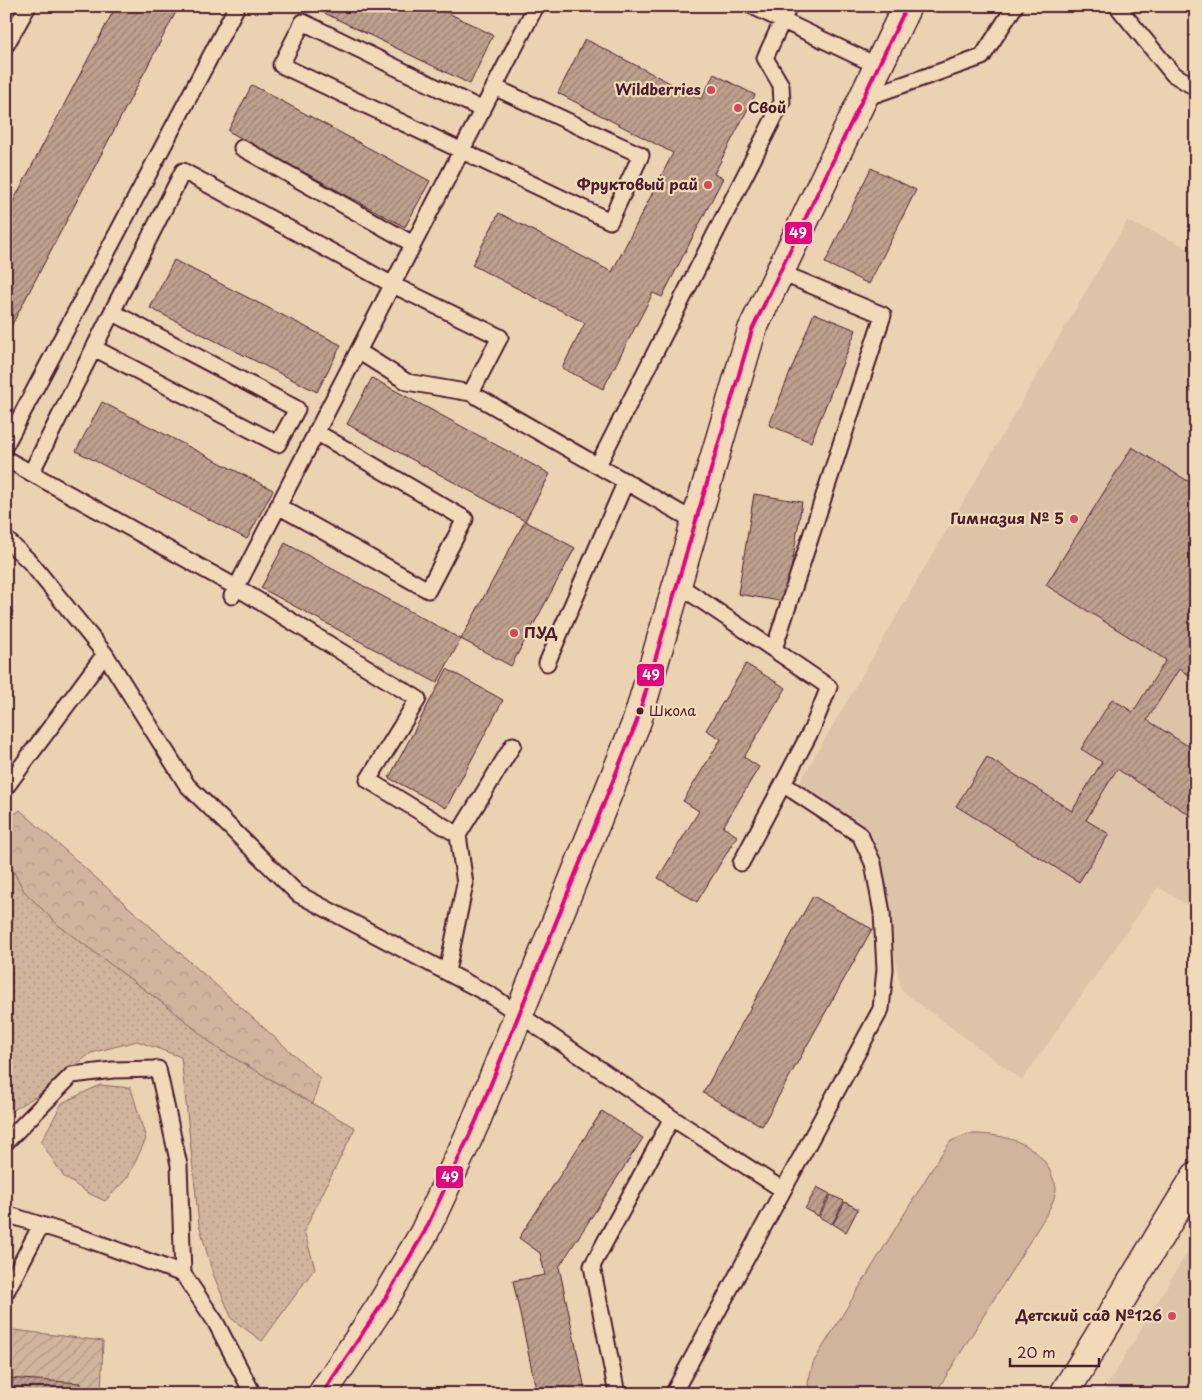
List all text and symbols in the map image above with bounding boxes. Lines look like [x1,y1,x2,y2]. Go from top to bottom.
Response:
place label: Wildberries [615,77,701,100]
marker: Wildberries [705,84,717,96]
place label: Свой [748,95,786,118]
marker: Свой [732,102,744,114]
place label: Фруктовый рай [577,172,698,195]
marker: Фруктовый рай [702,179,714,191]
line badge: 49 [784,221,813,245]
text: 49 [789,222,807,243]
place label: Гимназия № 5 [950,506,1064,529]
marker: Гимназия № 5 [1068,513,1080,525]
place label: ПУД [524,620,558,643]
marker: ПУД [508,627,520,639]
line badge: 49 [636,663,665,687]
text: 49 [642,664,660,685]
place label: Школа [649,700,696,721]
marker: Школа [635,706,645,716]
line badge: 49 [435,1165,464,1189]
text: 49 [441,1166,459,1187]
place label: Детский сад №126 [1015,1303,1162,1326]
marker: Детский сад №126 [1166,1310,1178,1322]
scale bar [1010,1335,1098,1367]
text: 20 m [1017,1340,1056,1363]

